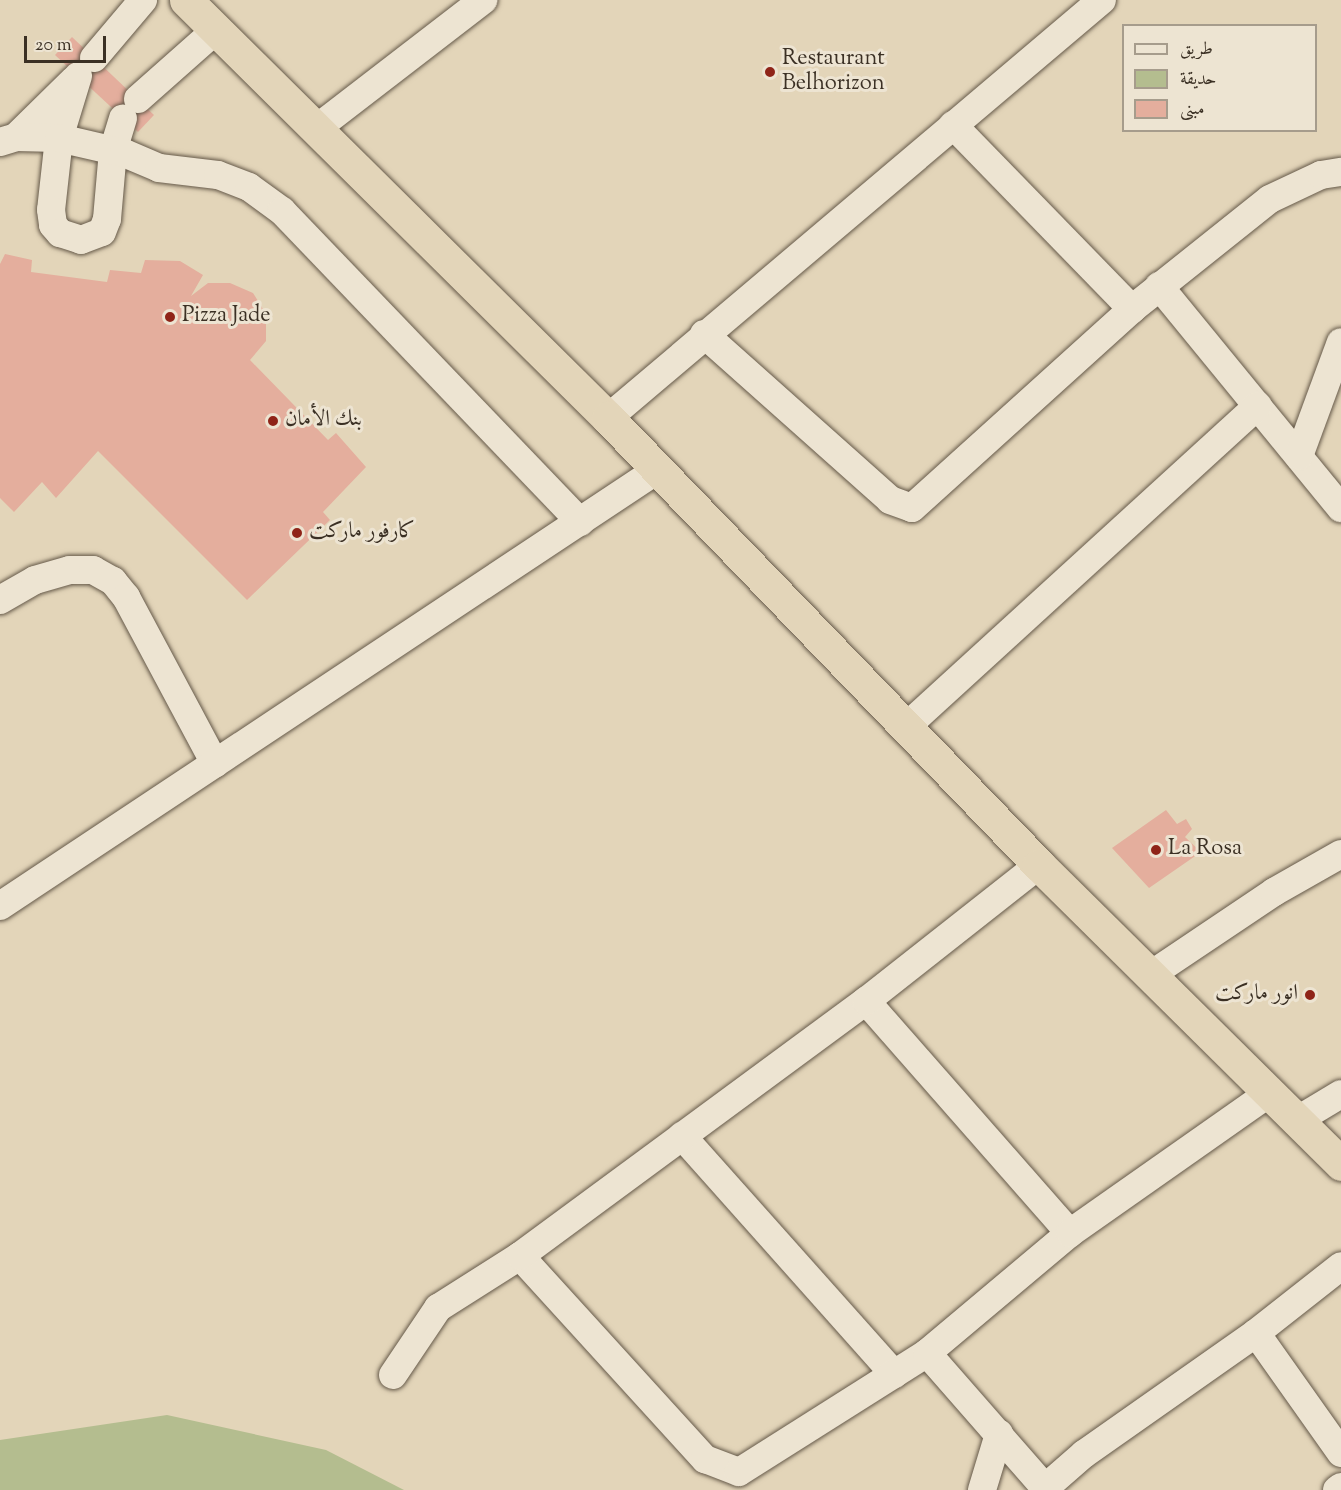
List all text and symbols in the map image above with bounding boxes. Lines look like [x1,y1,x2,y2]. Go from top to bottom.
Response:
scale bar [27,24,110,62]
legend [1122,24,1317,132]
text: 20 m [35,33,72,59]
text: طريق [1180,37,1213,63]
place label: Restaurant Belhorizon [782,46,885,98]
marker: Restaurant Belhorizon [763,65,777,79]
text: حديقة [1180,67,1216,93]
text: مبنى [1180,97,1205,123]
place label: Pizza Jade [182,304,270,330]
marker: Pizza Jade [163,310,177,324]
place label: بنك الأمان [285,408,362,434]
marker: بنك الأمان [266,414,280,428]
place label: كارفور ماركت [309,520,415,546]
marker: كارفور ماركت [290,526,304,540]
place label: La Rosa [1168,837,1242,863]
marker: La Rosa [1149,843,1163,857]
place label: انور ماركت [1215,982,1298,1008]
marker: انور ماركت [1303,988,1317,1002]

